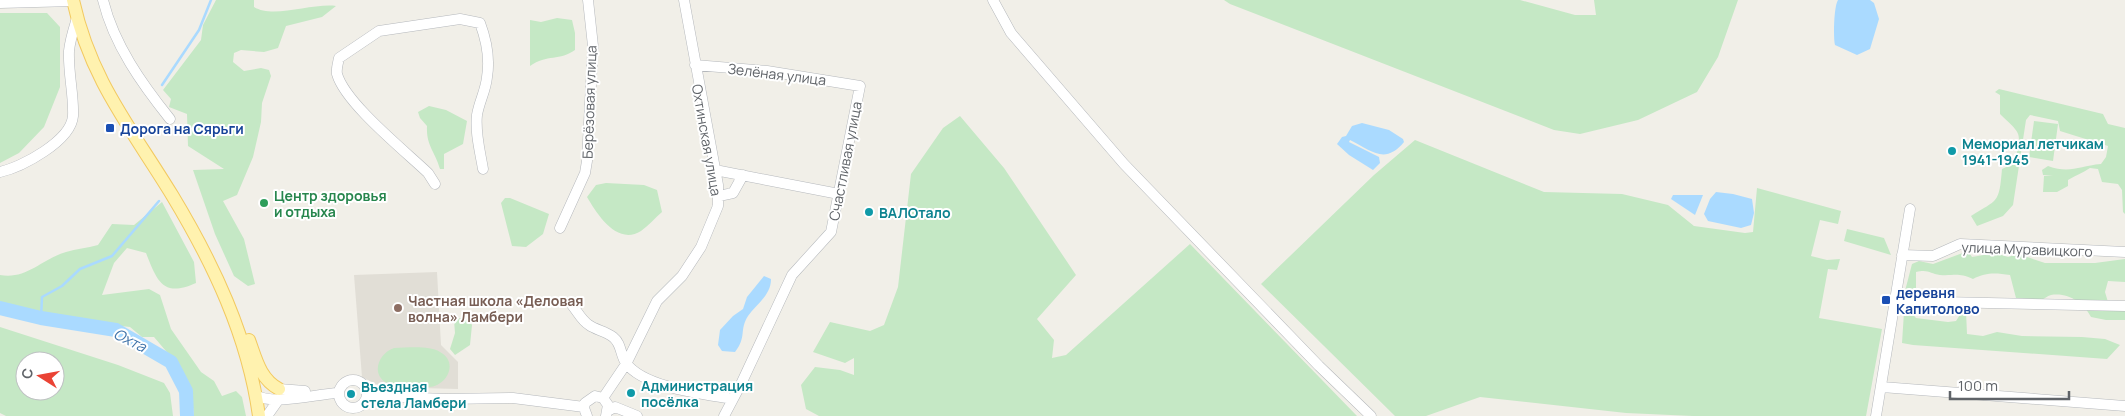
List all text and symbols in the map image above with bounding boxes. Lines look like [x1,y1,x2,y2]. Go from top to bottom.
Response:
street label: Берёзовая улица [578,45,600,159]
street label: Зелёная улица [727,59,827,89]
street label: Охтинская улица [688,83,726,197]
street label: Счастливая улица [824,100,866,222]
place label: Дорога на Сярьги [120,119,244,138]
marker: Дорога на Сярьги [104,122,116,134]
place label: Мемориал летчикам 1941-1945 [1962,134,2104,169]
marker: Мемориал летчикам 1941-1945 [1946,145,1958,157]
place label: Центр здоровья и отдыха [274,186,387,221]
marker: Центр здоровья и отдыха [258,197,270,209]
place label: ВАЛОтало [879,203,951,222]
marker: ВАЛОтало [863,206,875,218]
street label: улица Муравицкого [1961,237,2093,261]
place label: деревня Капитолово [1896,283,1980,318]
place label: Частная школа «Деловая волна» Ламбери [408,291,584,326]
marker: деревня Капитолово [1880,294,1892,306]
marker: Частная школа «Деловая волна» Ламбери [392,302,404,314]
water label: Охта [110,323,151,357]
north arrow [15,351,65,401]
text: С [16,367,37,380]
scale bar [1950,368,2069,400]
text: 100 m [1958,375,1998,396]
place label: Администрация посёлка [641,376,753,411]
place label: Въездная стела Ламбери [361,377,466,412]
marker: Администрация посёлка [625,387,637,399]
marker: Въездная стела Ламбери [345,388,357,400]

